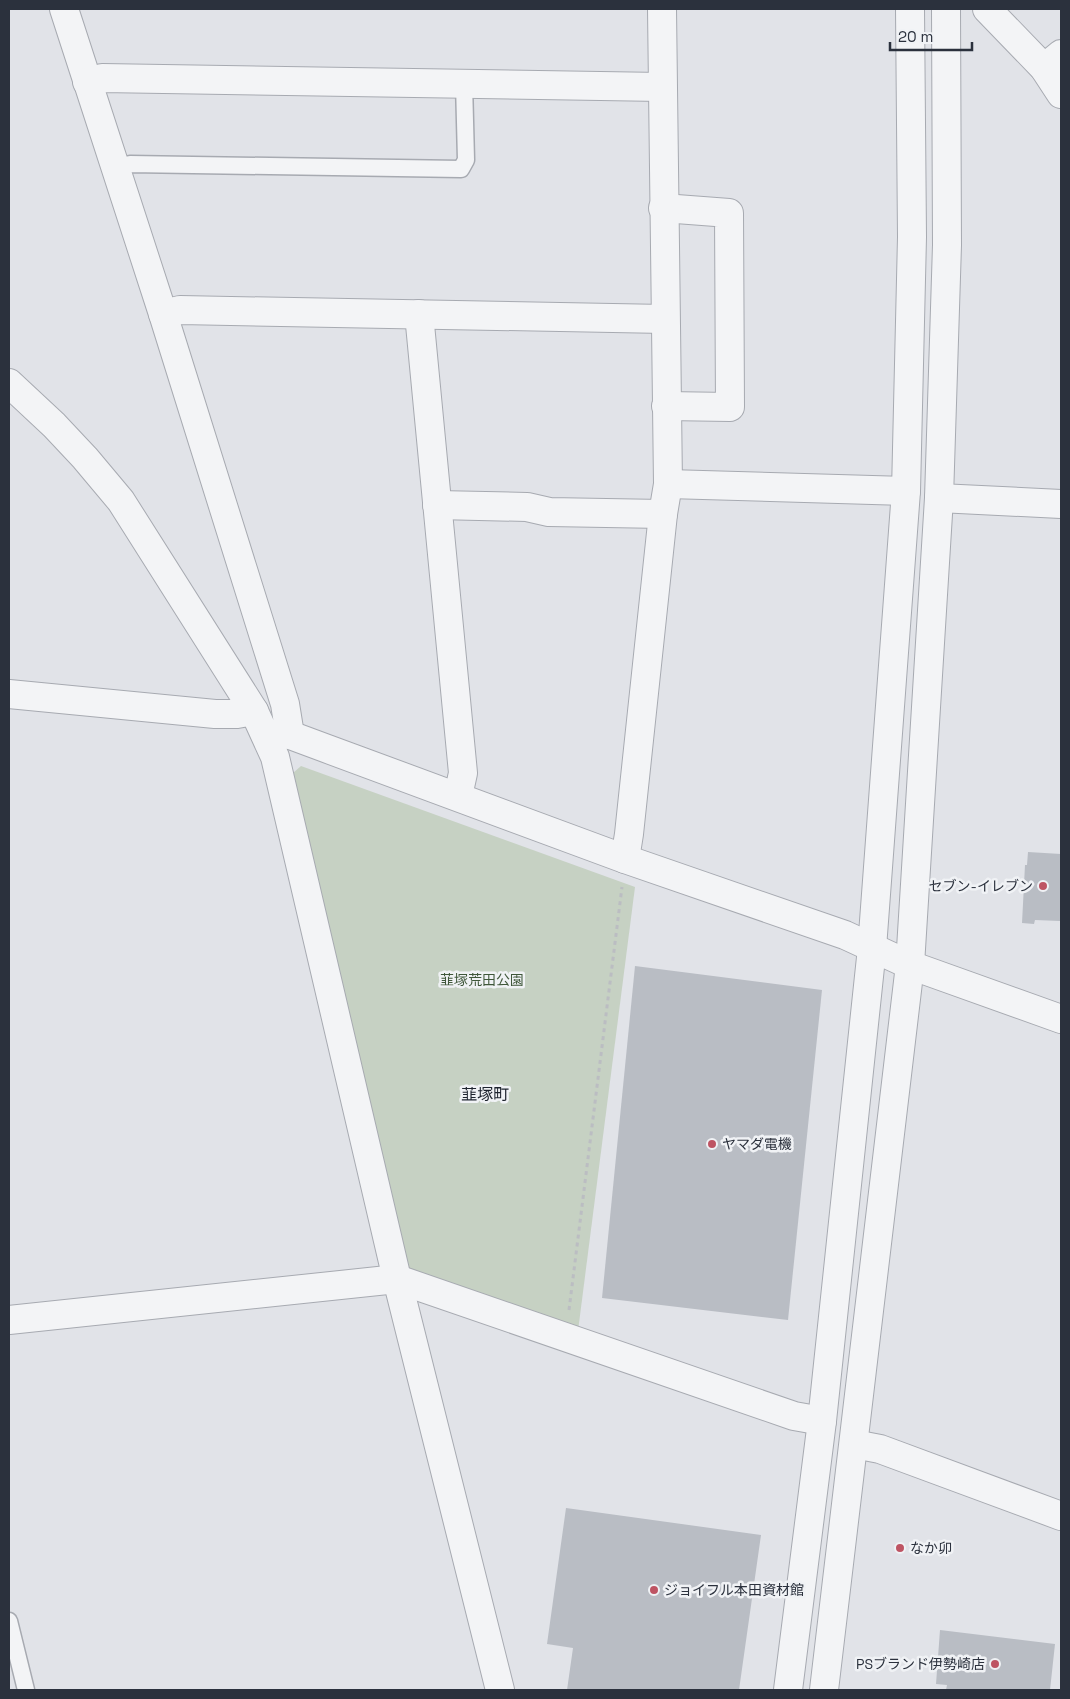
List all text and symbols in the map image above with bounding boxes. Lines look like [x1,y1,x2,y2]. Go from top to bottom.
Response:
scale bar [890,20,972,52]
text: 20 m [898,27,933,46]
place label: セブン-イレブン [929,877,1033,895]
marker: セブン-イレブン [1037,880,1049,892]
park label: 韮塚荒田公園 [440,971,524,989]
district label: 韮塚町 [461,1084,509,1105]
place label: ヤマダ電機 [722,1135,792,1153]
marker: ヤマダ電機 [706,1138,718,1150]
place label: なか卯 [910,1539,952,1557]
marker: なか卯 [894,1542,906,1554]
place label: ジョイフル本田資材館 [664,1581,804,1599]
marker: ジョイフル本田資材館 [648,1584,660,1596]
place label: PSブランド伊勢崎店 [856,1655,985,1673]
marker: PSブランド伊勢崎店 [989,1658,1001,1670]

